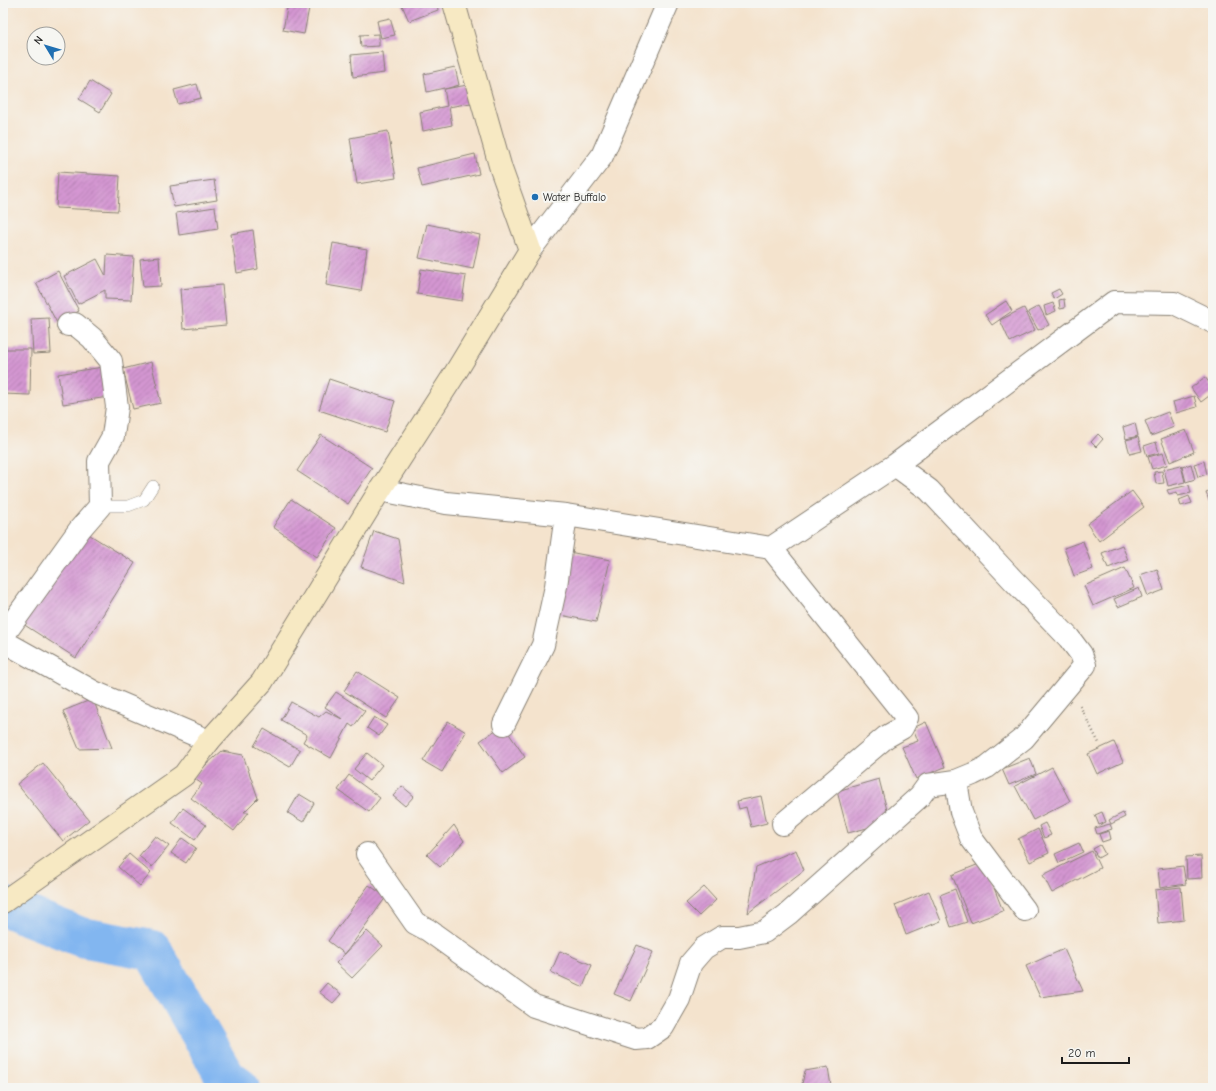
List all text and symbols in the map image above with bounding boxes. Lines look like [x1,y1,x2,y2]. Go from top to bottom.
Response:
north arrow [26,26,66,66]
text: N [31,33,46,47]
place label: Water Buffalo [543,191,606,204]
marker: Water Buffalo [530,192,540,202]
scale bar [1062,1039,1129,1065]
text: 20 m [1068,1046,1096,1060]

